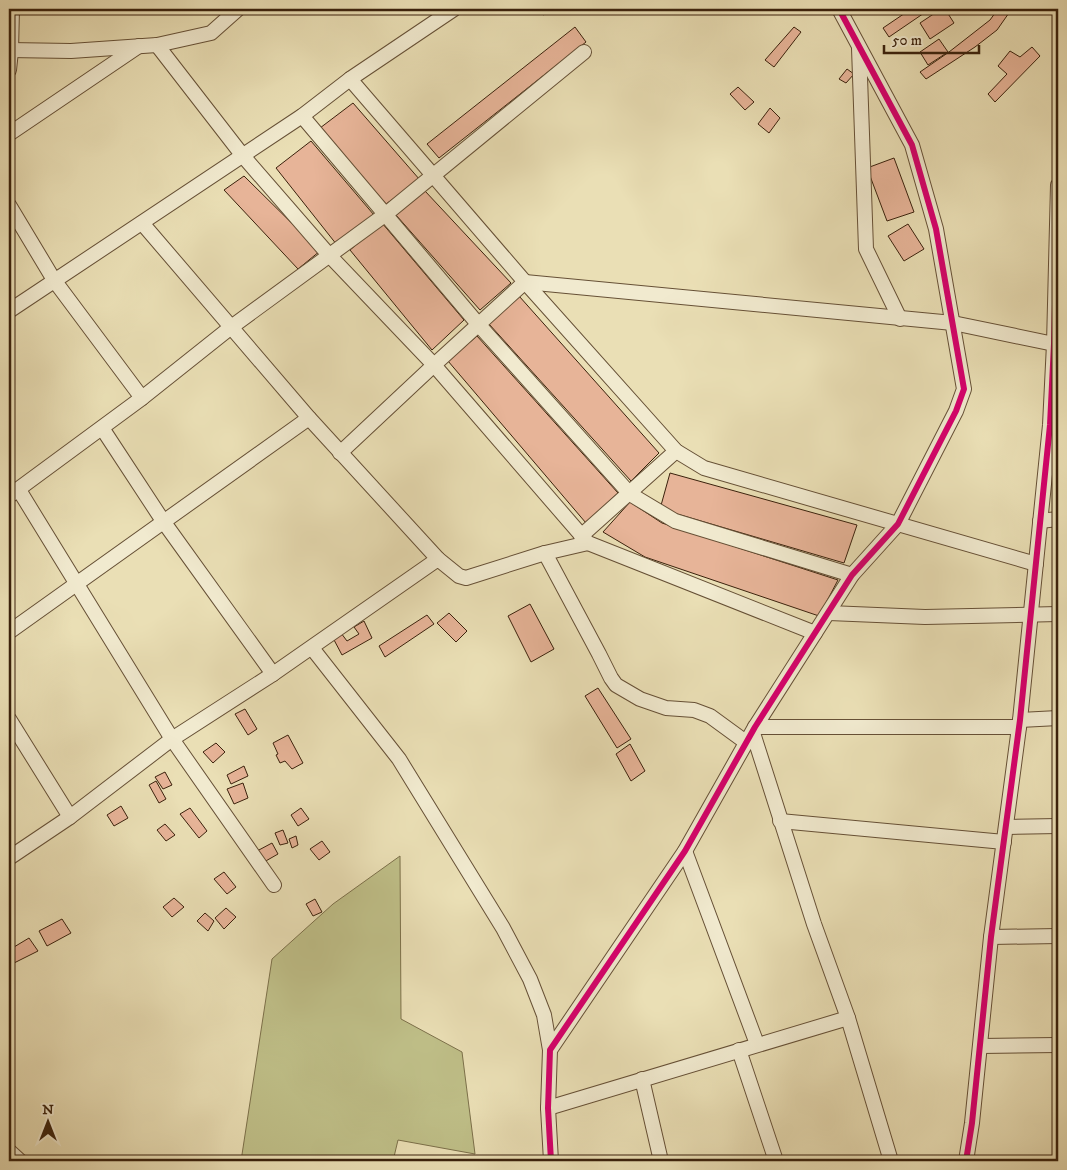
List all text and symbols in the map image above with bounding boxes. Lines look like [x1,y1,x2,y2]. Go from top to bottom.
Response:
scale bar [884,22,980,54]
text: 50 m [892,31,922,50]
north arrow [22,1098,72,1148]
text: N [42,1101,54,1119]

